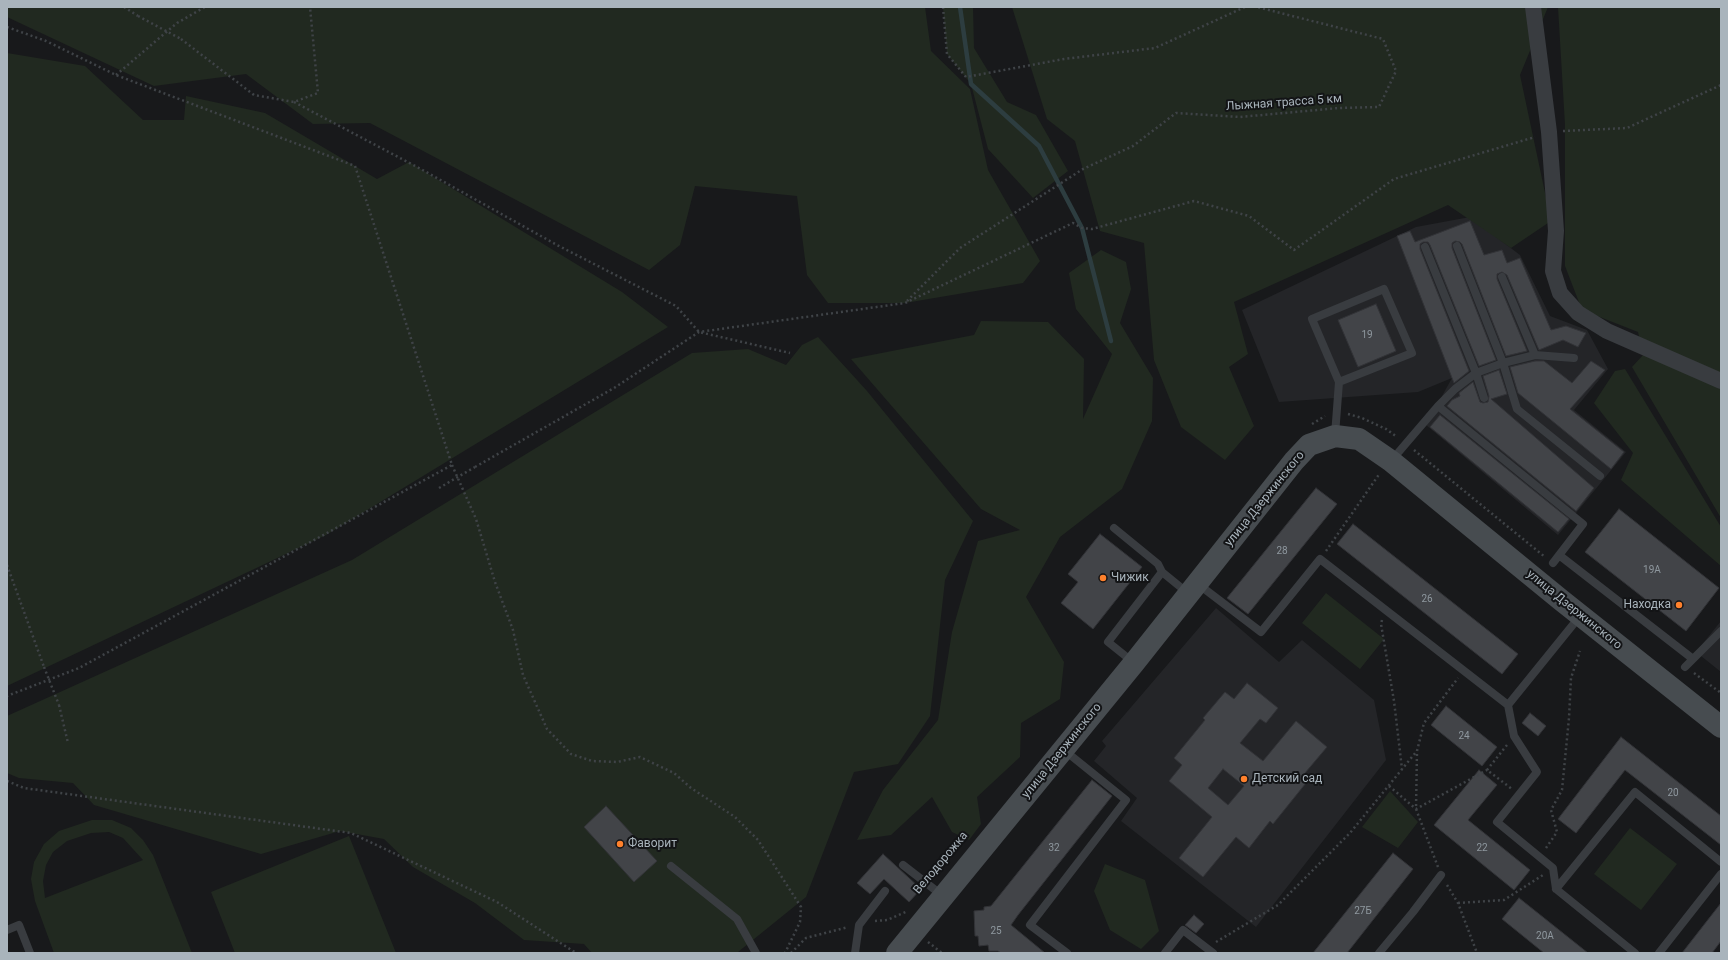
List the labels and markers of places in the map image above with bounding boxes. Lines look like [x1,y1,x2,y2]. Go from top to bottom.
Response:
place label: Чижик [1111,571,1149,585]
marker: Чижик [1098,573,1108,583]
place label: Находка [1623,598,1671,612]
marker: Находка [1674,600,1684,610]
place label: Детский сад [1252,772,1322,786]
marker: Детский сад [1239,774,1249,784]
place label: Фаворит [628,837,677,851]
marker: Фаворит [615,839,625,849]

